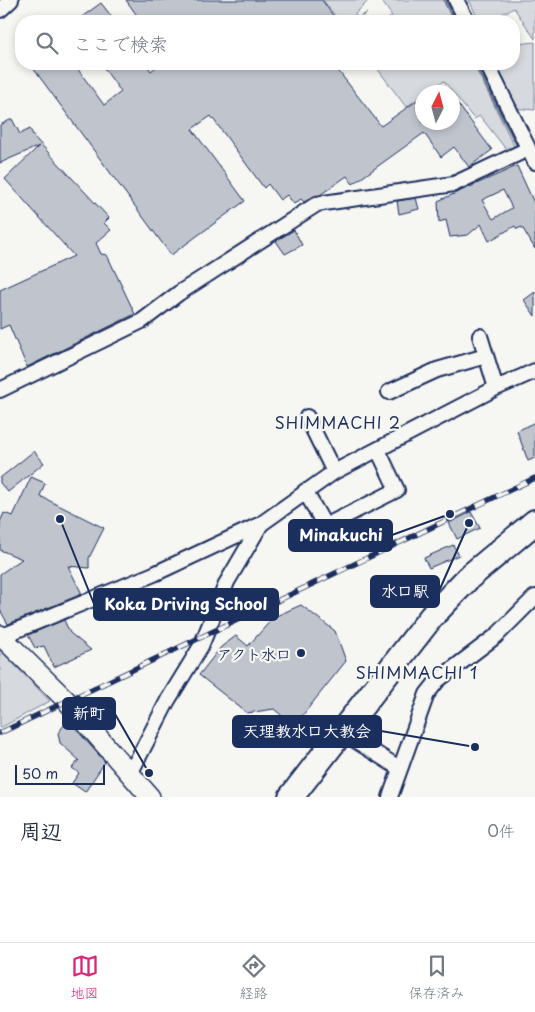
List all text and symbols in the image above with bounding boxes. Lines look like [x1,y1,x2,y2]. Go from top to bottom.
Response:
search box [15,15,520,70]
icon: search [33,29,61,57]
text: ここで検索 [73,29,168,57]
north arrow [415,85,460,130]
district label: SHIMMACHI 2 [275,410,401,434]
callout: Minakuchi [289,520,392,551]
text: Minakuchi [299,522,383,546]
callout: 水口駅 [371,576,439,607]
text: 水口駅 [381,578,429,602]
callout: Koka Driving School [94,589,278,620]
text: Koka Driving School [105,591,268,615]
place label: アクト水口 [217,642,291,665]
marker: アクト水口 [295,647,307,659]
district label: SHIMMACHI 1 [356,660,478,684]
callout: 新町 [63,698,115,729]
text: 新町 [73,700,105,724]
callout: 天理教水口大教会 [233,716,381,747]
text: 天理教水口大教会 [243,718,371,742]
scale bar [15,762,105,785]
text: 50 m [22,763,58,784]
text: 周辺 [20,814,62,846]
text: 0件 [487,818,515,842]
tab: 地図 [71,952,99,1003]
tab: 経路 [240,952,268,1003]
tab: 保存済み [409,952,465,1003]

